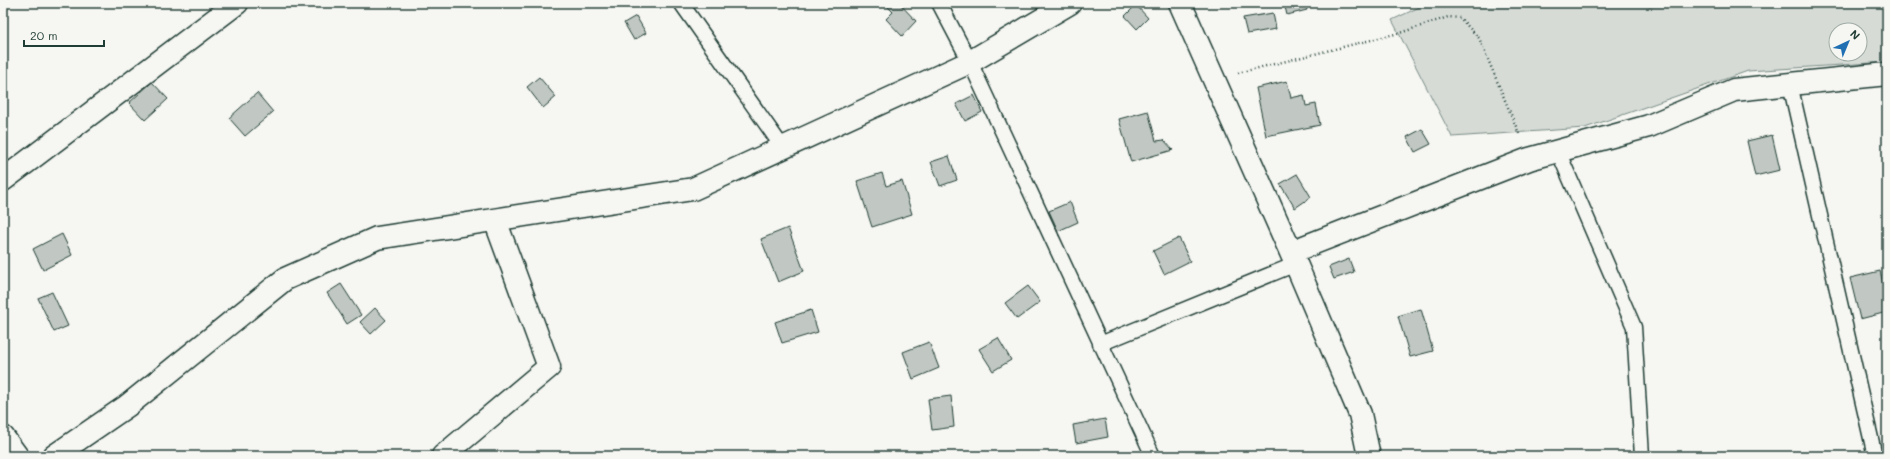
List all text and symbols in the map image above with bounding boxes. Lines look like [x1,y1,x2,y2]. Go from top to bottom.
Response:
scale bar [24,22,104,48]
north arrow [1828,22,1868,62]
text: N [1847,26,1864,43]
text: 20 m [30,27,58,43]

